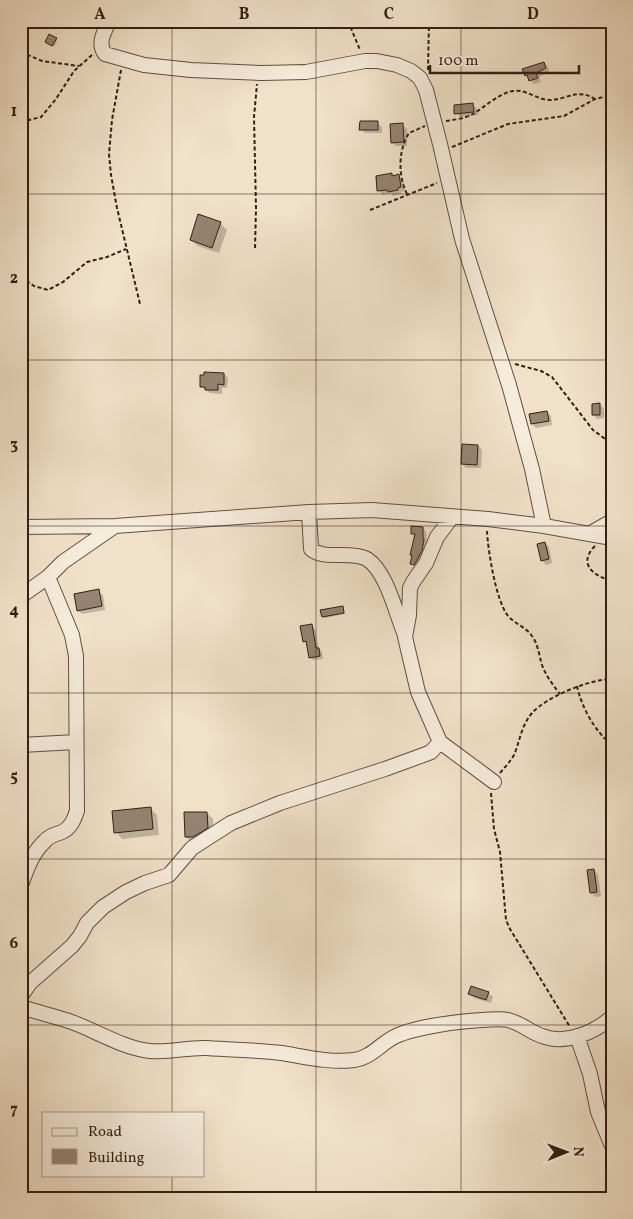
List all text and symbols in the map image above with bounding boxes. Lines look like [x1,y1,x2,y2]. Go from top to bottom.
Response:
text: A [94,4,106,26]
text: B [239,4,250,26]
text: C [384,4,394,26]
text: D [527,4,539,26]
scale bar [430,42,579,74]
text: 100 m [438,51,478,72]
text: 1 [11,101,17,123]
text: 2 [10,268,18,290]
text: 3 [10,434,18,456]
text: 4 [9,600,19,622]
text: 5 [10,766,18,788]
text: 6 [10,933,19,955]
text: 7 [10,1099,18,1121]
legend [42,1112,205,1176]
text: Road [88,1122,122,1143]
north arrow [540,1126,590,1176]
text: N [568,1147,587,1157]
text: Building [88,1148,145,1169]

